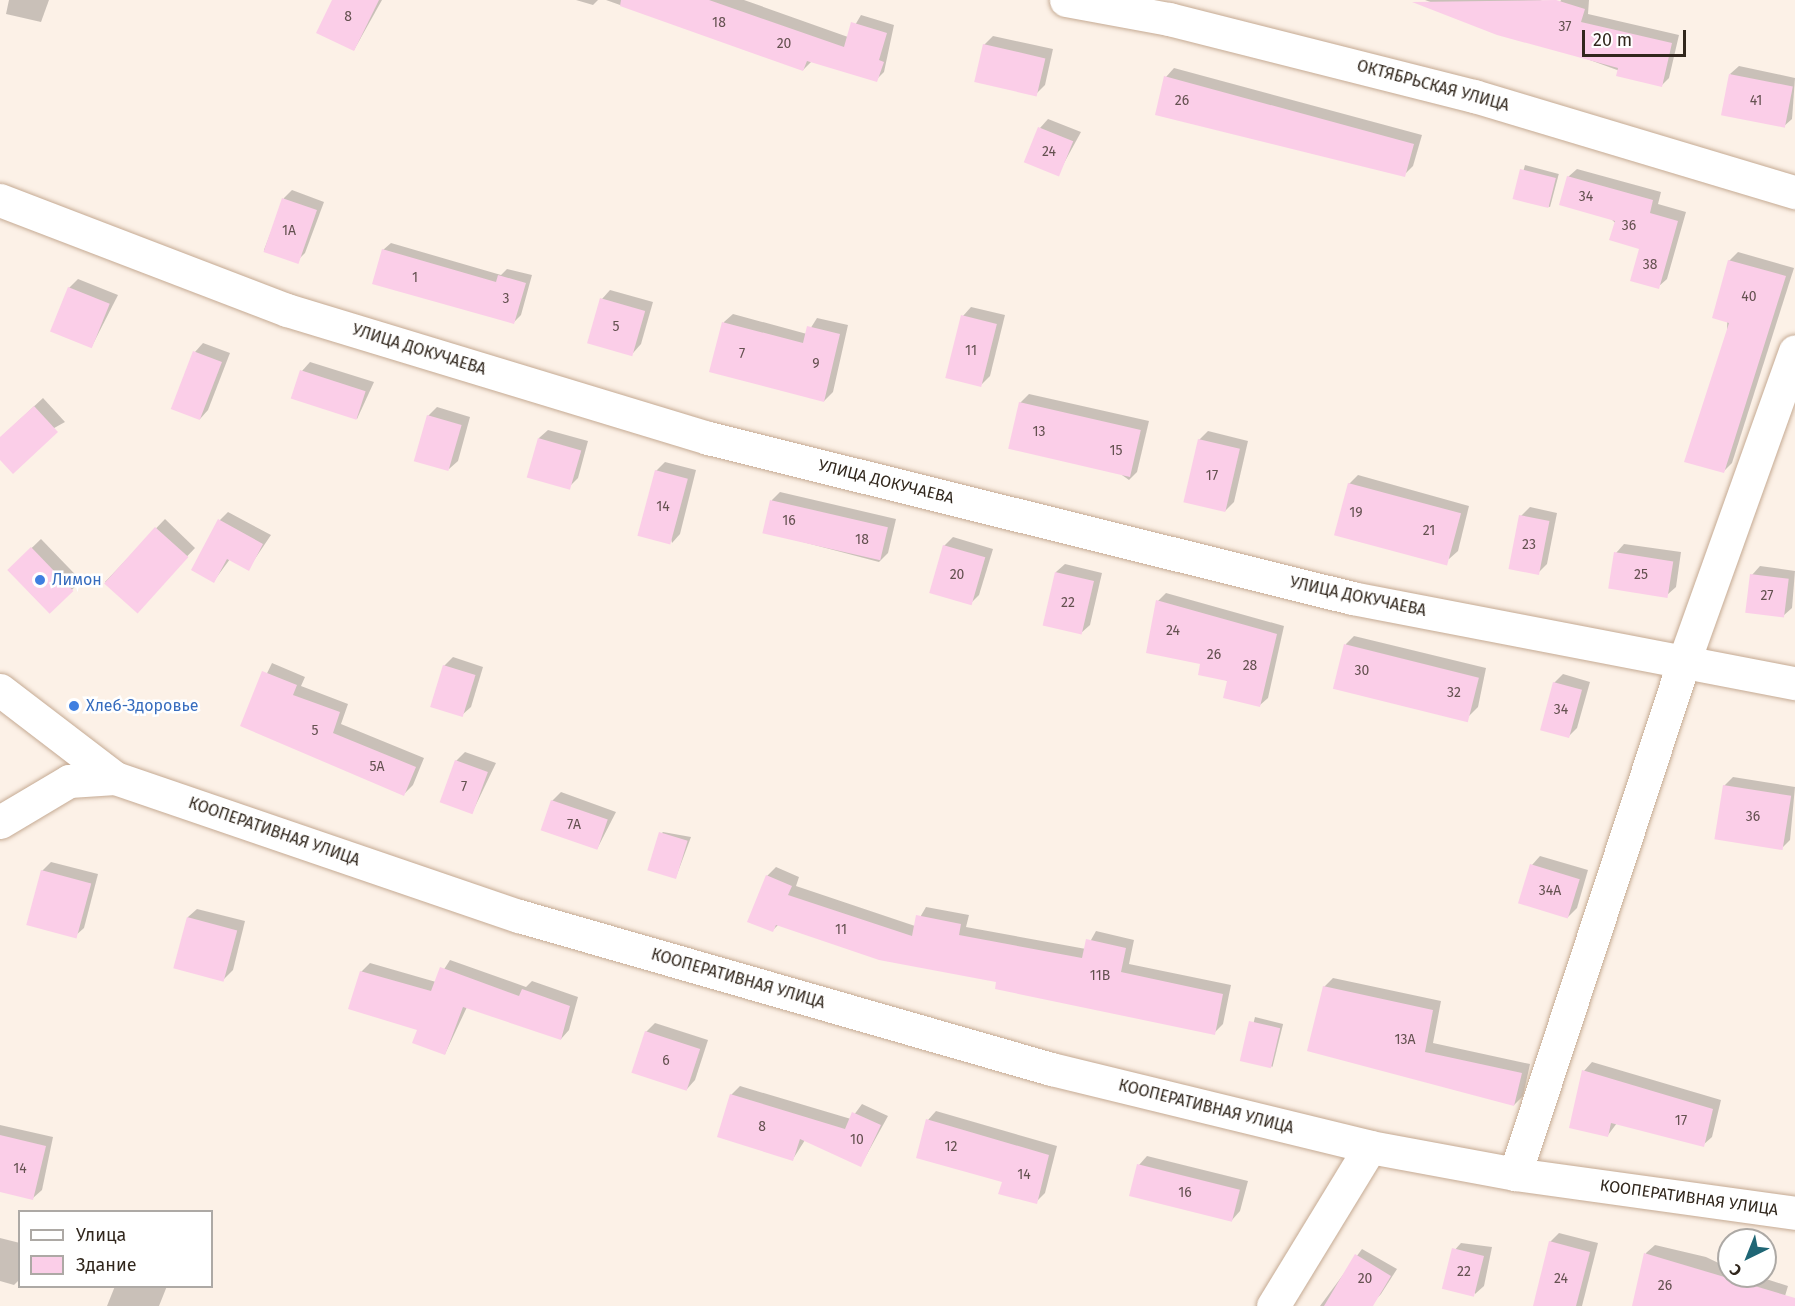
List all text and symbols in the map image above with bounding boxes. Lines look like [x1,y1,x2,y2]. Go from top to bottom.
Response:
house number: 8 [344,9,352,25]
house number: 18 [712,15,726,31]
scale bar [1585,18,1688,56]
house number: 37 [1558,19,1572,35]
text: 20 m [1593,29,1632,51]
house number: 20 [777,36,791,52]
street label: ОКТЯБРЬСКАЯ УЛИЦА [1355,56,1511,116]
house number: 26 [1175,93,1189,109]
house number: 41 [1750,93,1762,109]
house number: 24 [1042,144,1056,160]
house number: 34 [1579,189,1593,205]
house number: 36 [1622,218,1636,234]
house number: 1А [282,223,296,239]
house number: 38 [1643,257,1657,273]
house number: 1 [412,270,418,286]
house number: 40 [1741,289,1757,305]
house number: 3 [503,291,509,307]
house number: 5 [612,319,620,335]
street label: УЛИЦА ДОКУЧАЕВА [350,320,488,380]
house number: 11 [965,343,977,359]
house number: 7 [739,346,745,362]
house number: 9 [812,356,820,372]
house number: 13 [1032,424,1046,440]
house number: 15 [1109,443,1123,459]
street label: УЛИЦА ДОКУЧАЕВА [816,456,956,508]
house number: 17 [1206,468,1218,484]
house number: 14 [656,499,670,515]
house number: 19 [1349,505,1363,521]
house number: 16 [782,513,796,529]
house number: 21 [1423,523,1435,539]
house number: 18 [855,532,869,548]
house number: 23 [1522,537,1536,553]
house number: 20 [950,567,964,583]
house number: 25 [1634,567,1648,583]
place label: Лимон [52,570,102,590]
marker: Лимон [33,573,47,587]
street label: УЛИЦА ДОКУЧАЕВА [1288,573,1428,621]
house number: 27 [1760,588,1774,604]
house number: 22 [1061,595,1075,611]
house number: 24 [1166,623,1180,639]
house number: 26 [1207,647,1221,663]
house number: 28 [1243,658,1257,674]
house number: 30 [1355,663,1369,679]
house number: 32 [1447,685,1461,701]
place label: Хлеб-Здоровье [86,696,198,716]
marker: Хлеб-Здоровье [67,699,81,713]
house number: 34 [1554,702,1568,718]
house number: 5 [311,723,319,739]
house number: 5А [369,759,385,775]
house number: 7 [461,779,467,795]
street label: КООПЕРАТИВНАЯ УЛИЦА [186,794,362,870]
house number: 36 [1746,809,1760,825]
house number: 7А [567,817,581,833]
house number: 34А [1539,883,1561,899]
house number: 11 [835,922,847,938]
street label: КООПЕРАТИВНАЯ УЛИЦА [649,945,827,1013]
house number: 11В [1090,968,1110,984]
house number: 13А [1394,1032,1416,1048]
house number: 6 [662,1053,670,1069]
street label: КООПЕРАТИВНАЯ УЛИЦА [1116,1076,1296,1138]
house number: 17 [1675,1113,1687,1129]
house number: 8 [758,1119,766,1135]
house number: 10 [850,1132,864,1148]
house number: 12 [945,1139,957,1155]
house number: 14 [13,1161,27,1177]
house number: 14 [1017,1167,1031,1183]
street label: КООПЕРАТИВНАЯ УЛИЦА [1599,1176,1779,1220]
house number: 16 [1178,1185,1192,1201]
legend [18,1210,213,1288]
text: Улица [76,1224,126,1246]
north arrow [1717,1228,1777,1288]
text: Здание [76,1254,137,1276]
text: С [1726,1260,1746,1280]
house number: 22 [1457,1264,1471,1280]
house number: 20 [1358,1271,1372,1287]
house number: 24 [1554,1271,1568,1287]
house number: 26 [1658,1278,1672,1294]

